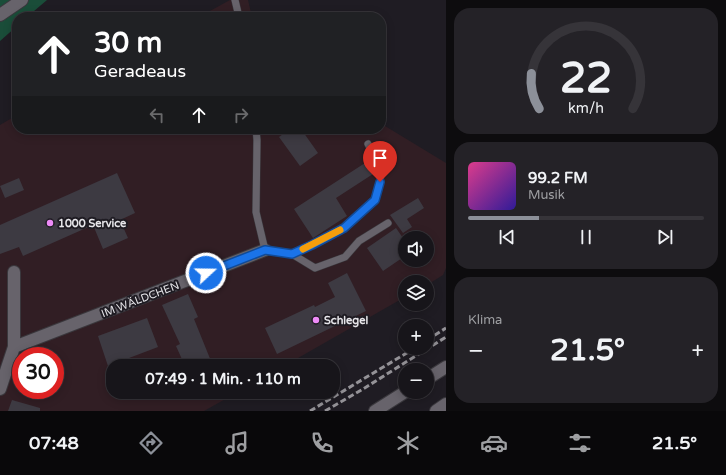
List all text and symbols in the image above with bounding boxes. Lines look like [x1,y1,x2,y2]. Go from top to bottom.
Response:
text: 30 m [94,26,162,60]
icon: ahead [28,28,80,80]
text: 22 [560,54,612,104]
text: Geradeaus [94,60,186,82]
text: km/h [568,100,604,117]
icon: left [146,104,168,126]
icon: ahead [188,104,210,126]
icon: right [230,104,252,126]
pin [363,141,397,182]
icon: arrive [369,147,391,169]
text: 99.2 FM [528,169,588,187]
text: Musik [528,187,565,203]
place label: 1000 Service [58,217,127,230]
marker: 1000 Service [45,218,55,228]
icon: previous [496,226,518,248]
icon: pause [575,226,597,248]
icon: next [654,226,676,248]
map controls [398,231,434,399]
button: sound [398,231,434,267]
position arrow [185,252,227,294]
button: layers [398,275,434,311]
street label: IM WÄLDCHEN [99,279,181,320]
text: Klima [468,312,502,328]
place label: Schlegel [324,314,368,328]
marker: Schlegel [311,315,321,325]
button: + [398,319,434,355]
text: 21.5° [550,332,625,369]
text: − [468,338,484,364]
text: + [692,338,704,364]
speed limit sign: 30 [12,347,64,399]
button: − [398,363,434,399]
text: 07:49 · 1 Min. · 110 m [145,370,301,388]
icon: directions [137,429,165,457]
icon: music [223,429,251,457]
icon: phone [308,429,336,457]
icon: climate [394,429,422,457]
icon: car [480,429,508,457]
icon: filters [566,429,594,457]
text: 07:48 [29,432,79,454]
text: 21.5° [652,432,697,454]

